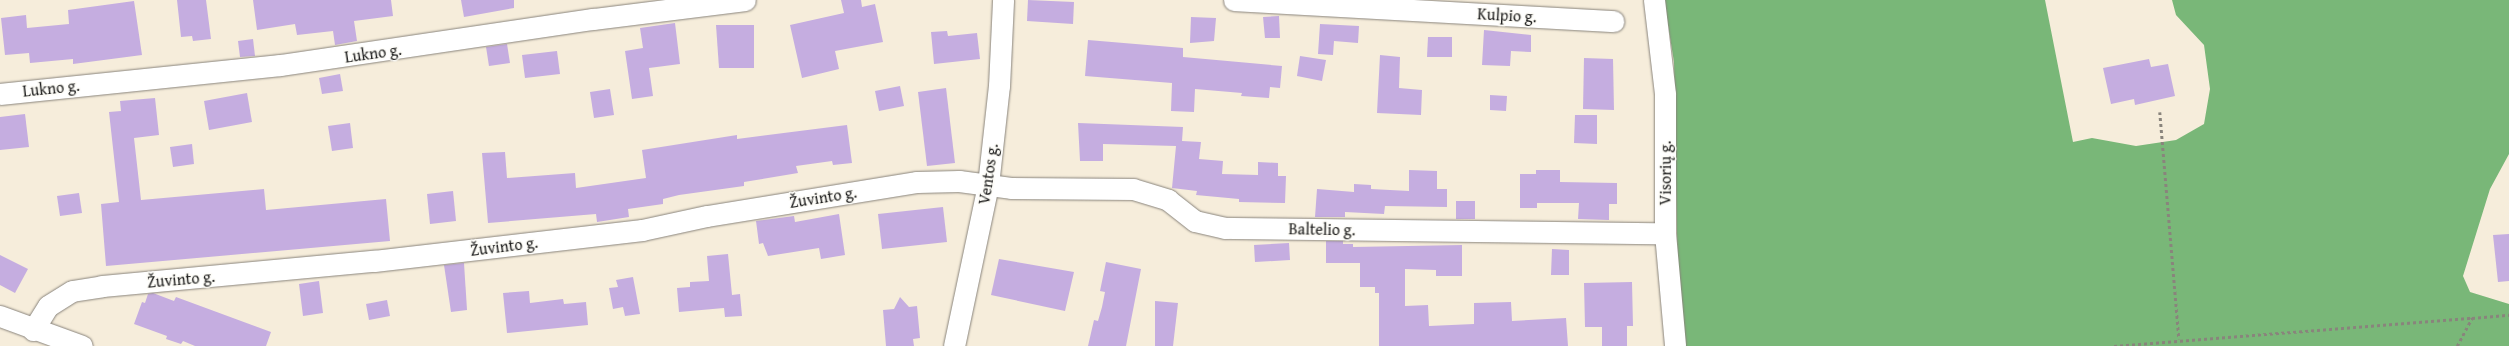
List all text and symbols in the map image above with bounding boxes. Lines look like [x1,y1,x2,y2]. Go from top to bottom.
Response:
street label: Kulpio g. [1477,4,1537,26]
street label: Lukno g. [343,40,403,66]
street label: Lukno g. [22,75,80,101]
street label: Visorių g. [1655,141,1675,205]
street label: Ventos g. [974,142,1002,206]
street label: Žuvinto g. [788,182,858,212]
street label: Baltelio g. [1288,219,1356,239]
street label: Žuvinto g. [469,232,539,260]
street label: Žuvinto g. [146,266,216,292]

